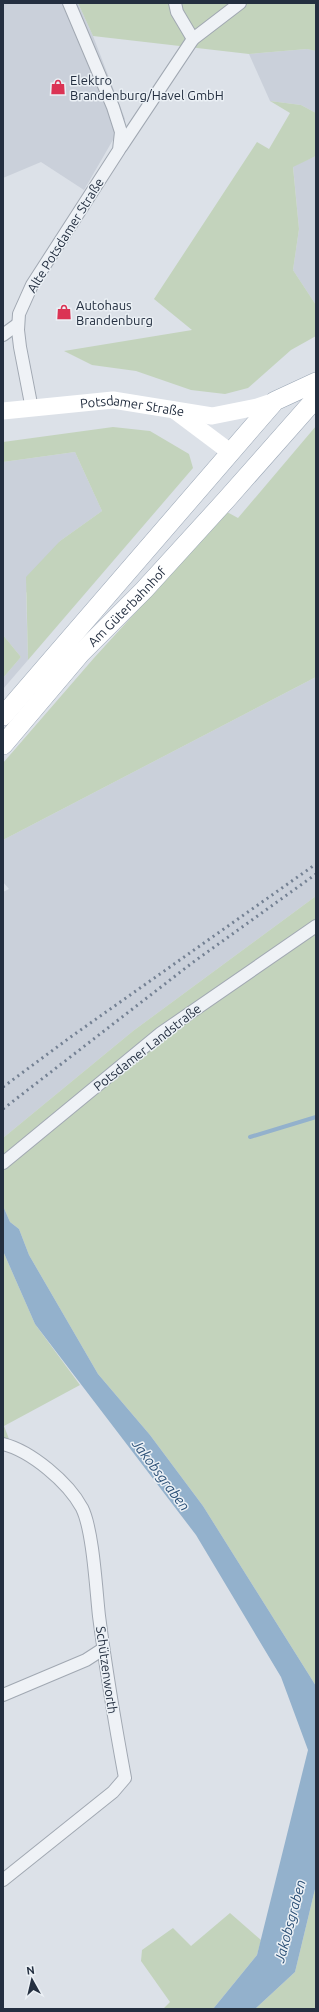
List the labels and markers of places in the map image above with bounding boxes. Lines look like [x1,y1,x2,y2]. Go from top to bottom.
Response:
place label: Elektro Brandenburg/Havel GmbH [70,73,224,102]
shop icon: Elektro Brandenburg/Havel GmbH [49,78,67,96]
place label: Autohaus Brandenburg [76,298,153,327]
shop icon: Autohaus Brandenburg [55,303,73,321]

